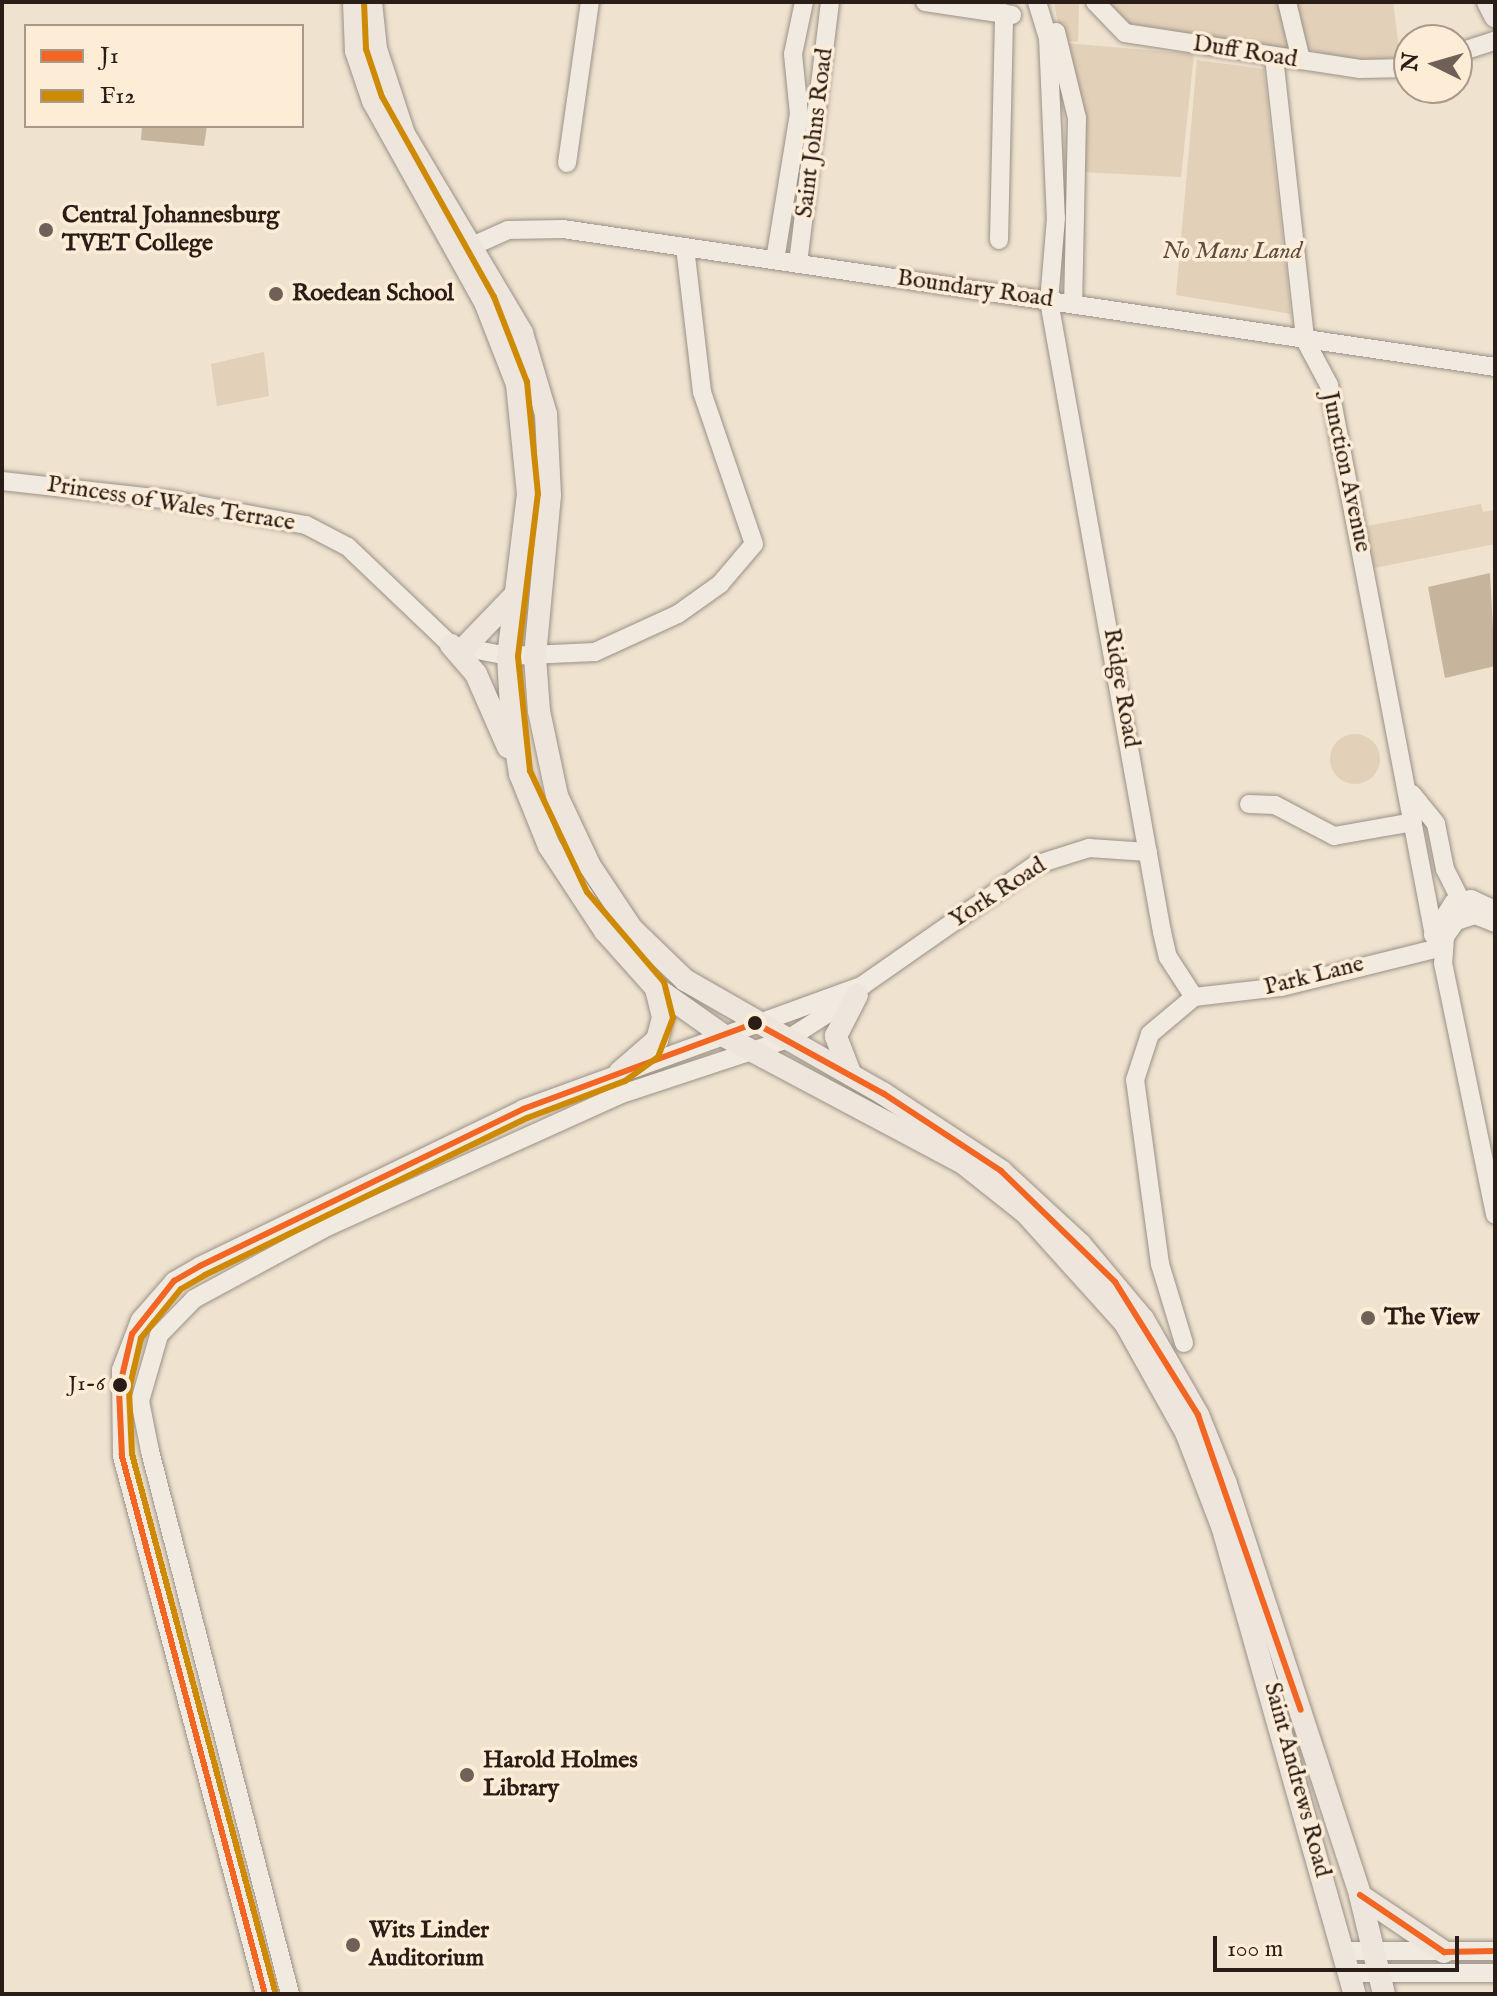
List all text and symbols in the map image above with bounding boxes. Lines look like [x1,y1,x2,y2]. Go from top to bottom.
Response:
legend [24,24,304,128]
north arrow [1393,24,1473,104]
street label: Duff Road [1191,30,1299,74]
text: J1 [100,41,119,72]
street label: Saint Johns Road [790,47,840,219]
text: N [1396,51,1426,73]
text: F12 [100,81,135,112]
place label: Central Johannesburg TVET College [62,202,279,258]
marker: Central Johannesburg TVET College [37,221,55,239]
park label: No Mans Land [1162,238,1302,266]
street label: Boundary Road [895,264,1055,314]
place label: Roedean School [292,280,454,308]
marker: Roedean School [267,285,285,303]
street label: Junction Avenue [1315,389,1377,555]
street label: Princess of Wales Terrace [45,470,297,538]
street label: Ridge Road [1096,626,1146,750]
street label: York Road [945,851,1051,935]
street label: Park Lane [1261,950,1367,1002]
unlabelled marker [747,1015,763,1031]
place label: The View [1384,1304,1479,1332]
marker: The View [1359,1309,1377,1327]
place label: J1-6 [68,1372,105,1398]
marker: J1-6 [112,1377,128,1393]
street label: Saint Andrews Road [1257,1679,1337,1881]
place label: Harold Holmes Library [483,1747,638,1803]
marker: Harold Holmes Library [458,1766,476,1784]
place label: Wits Linder Auditorium [369,1917,489,1973]
scale bar [1217,1920,1463,1970]
text: 100 m [1227,1934,1283,1965]
marker: Wits Linder Auditorium [344,1936,362,1954]

